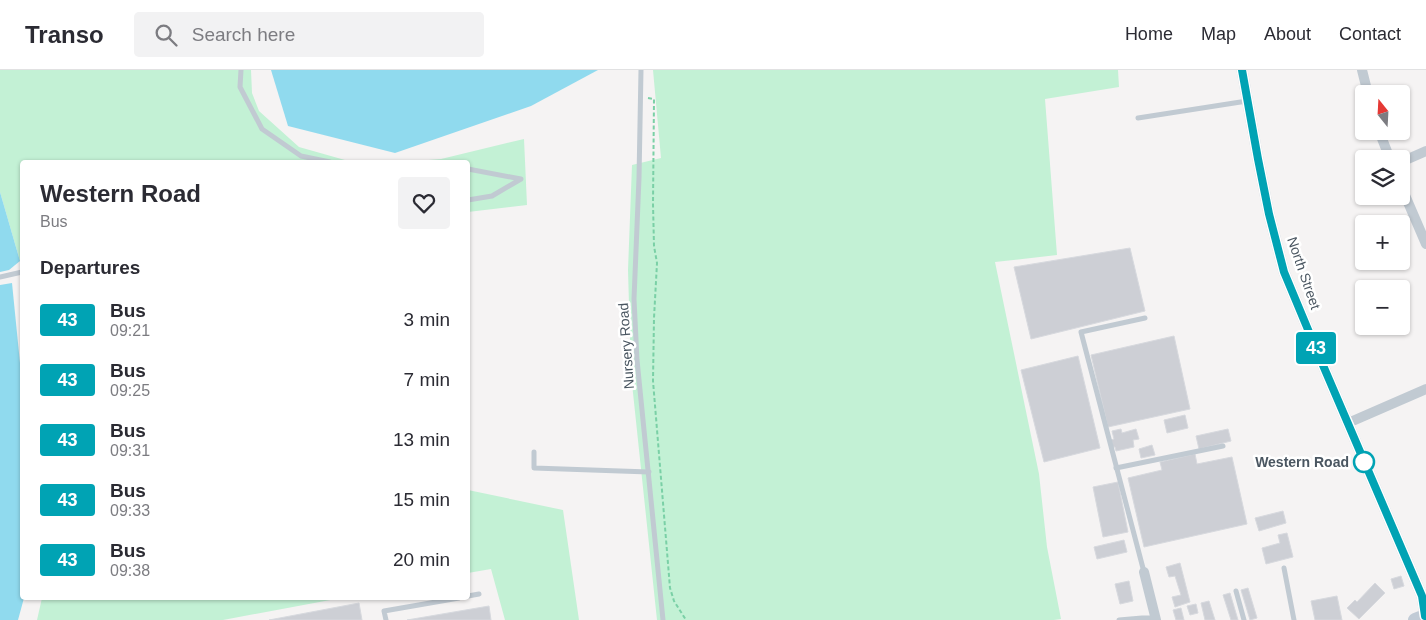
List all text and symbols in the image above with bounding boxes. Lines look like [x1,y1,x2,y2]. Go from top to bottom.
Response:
search box [134,12,484,57]
text: Transo [25,21,104,48]
icon: search [152,21,180,49]
text: Search here [192,24,295,45]
text: Home [1125,24,1173,44]
text: Map [1201,24,1236,44]
text: About [1264,24,1311,44]
text: Contact [1339,24,1401,44]
north arrow [1355,85,1410,140]
map controls [1355,85,1410,335]
button: layers [1355,150,1410,205]
button: heart [398,177,450,229]
text: Western Road [40,180,201,207]
text: Bus [40,213,68,230]
button: + [1355,215,1410,270]
street label: North Street [1284,235,1324,311]
text: Departures [40,257,140,278]
button: − [1355,280,1410,335]
text: Bus [110,300,146,321]
street label: Nursery Road [615,302,637,390]
text: 3 min [404,309,450,330]
text: 43 [57,310,78,330]
text: 09:21 [110,322,150,339]
line badge: 43 [1294,332,1338,364]
text: 43 [1306,338,1326,358]
text: Bus [110,360,146,381]
text: 7 min [404,369,450,390]
text: 43 [57,370,78,390]
text: 09:25 [110,382,150,399]
text: Bus [110,420,146,441]
text: 13 min [393,429,450,450]
text: 43 [57,430,78,450]
text: 09:31 [110,442,150,459]
marker: Western Road [1353,451,1375,473]
place label: Western Road [1255,454,1349,470]
text: Bus [110,480,146,501]
text: 15 min [393,489,450,510]
text: 43 [57,490,78,510]
text: 09:33 [110,502,150,519]
text: Bus [110,540,146,561]
text: 20 min [393,549,450,570]
text: 43 [57,550,78,570]
text: 09:38 [110,562,150,579]

